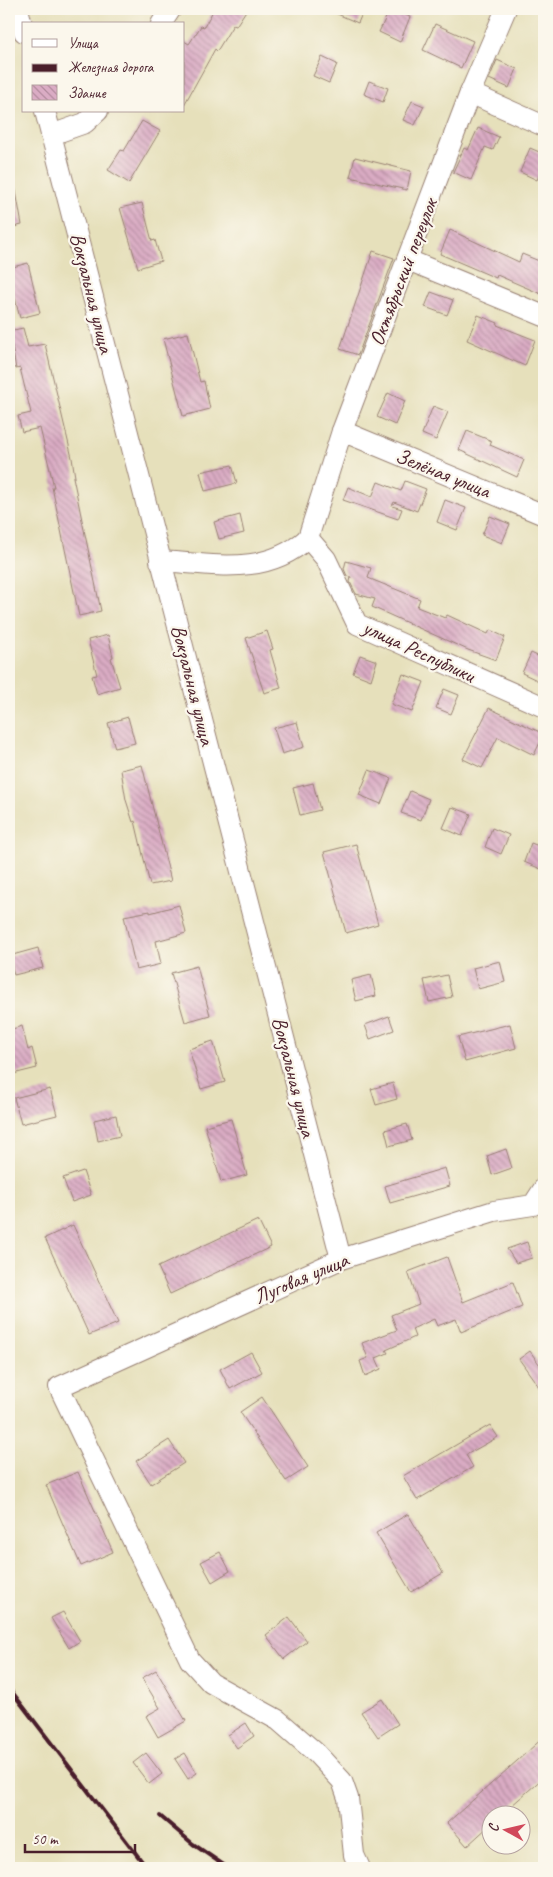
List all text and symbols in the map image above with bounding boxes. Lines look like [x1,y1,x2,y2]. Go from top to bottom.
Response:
legend [22,22,185,112]
text: Улица [68,34,99,53]
text: Железная дорога [68,58,155,77]
text: Здание [68,84,107,103]
street label: Октябрьский переулок [363,193,444,349]
street label: Вокзальная улица [64,230,120,358]
street label: Зелёная улица [392,442,496,504]
street label: улица Республики [357,613,480,689]
street label: Вокзальная улица [165,622,221,750]
street label: Вокзальная улица [266,1014,322,1142]
street label: Луговая улица [250,1246,354,1309]
north arrow [480,1804,530,1854]
scale bar [25,1822,135,1854]
text: С [485,1822,503,1833]
text: 50 m [32,1830,59,1849]

